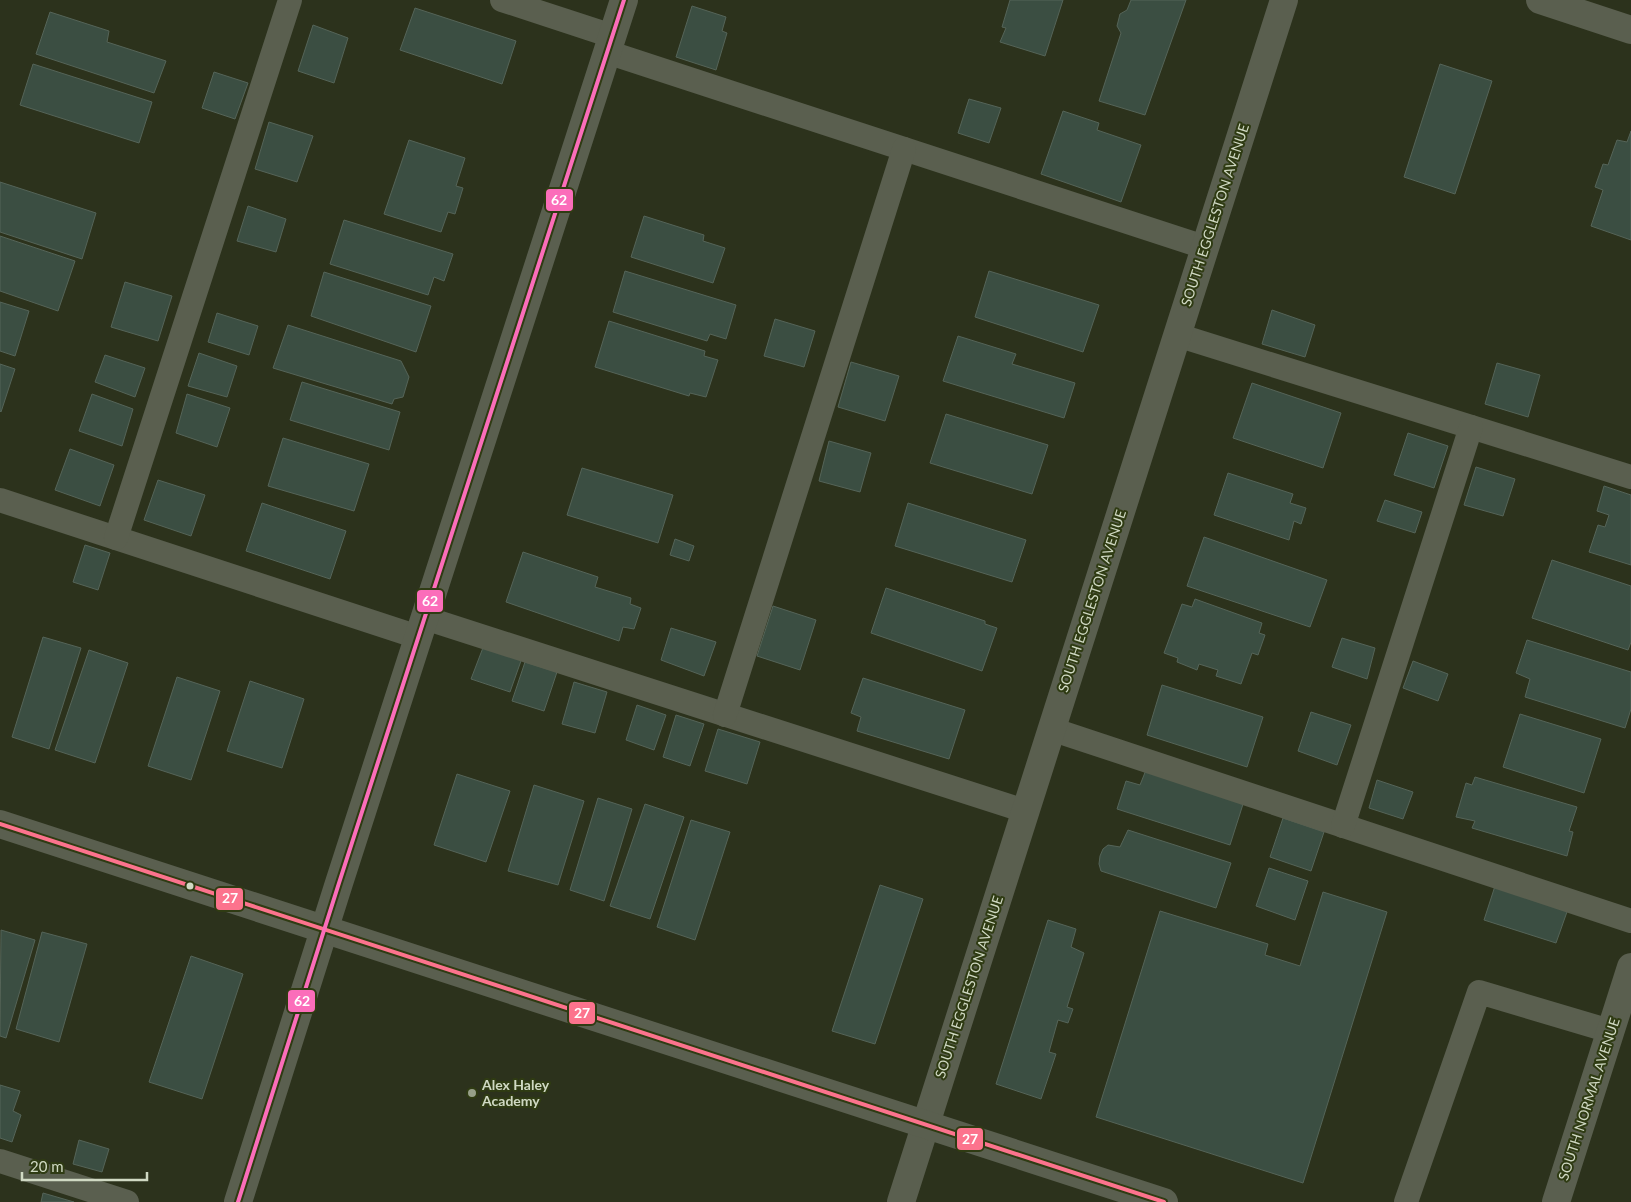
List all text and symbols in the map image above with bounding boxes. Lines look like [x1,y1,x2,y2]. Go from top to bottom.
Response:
street label: SOUTH EGGLESTON AVENUE [1177,121,1252,308]
line badge: 62 [545,188,574,212]
text: 62 [551,191,567,208]
street label: SOUTH EGGLESTON AVENUE [1054,507,1129,694]
line badge: 62 [416,589,444,613]
text: 62 [422,592,438,609]
unlabelled marker [185,881,195,891]
line badge: 27 [215,887,244,911]
text: 27 [222,889,238,906]
street label: SOUTH EGGLESTON AVENUE [931,893,1006,1080]
line badge: 62 [287,989,316,1013]
text: 62 [294,992,310,1009]
line badge: 27 [568,1001,596,1025]
text: 27 [574,1004,590,1021]
street label: SOUTH NORMAL AVENUE [1554,1015,1623,1182]
place label: Alex Haley Academy [481,1076,550,1109]
marker: Alex Haley Academy [466,1087,478,1099]
line badge: 27 [956,1127,984,1151]
text: 27 [962,1130,978,1147]
scale bar [22,1150,148,1182]
text: 20 m [30,1157,64,1175]

